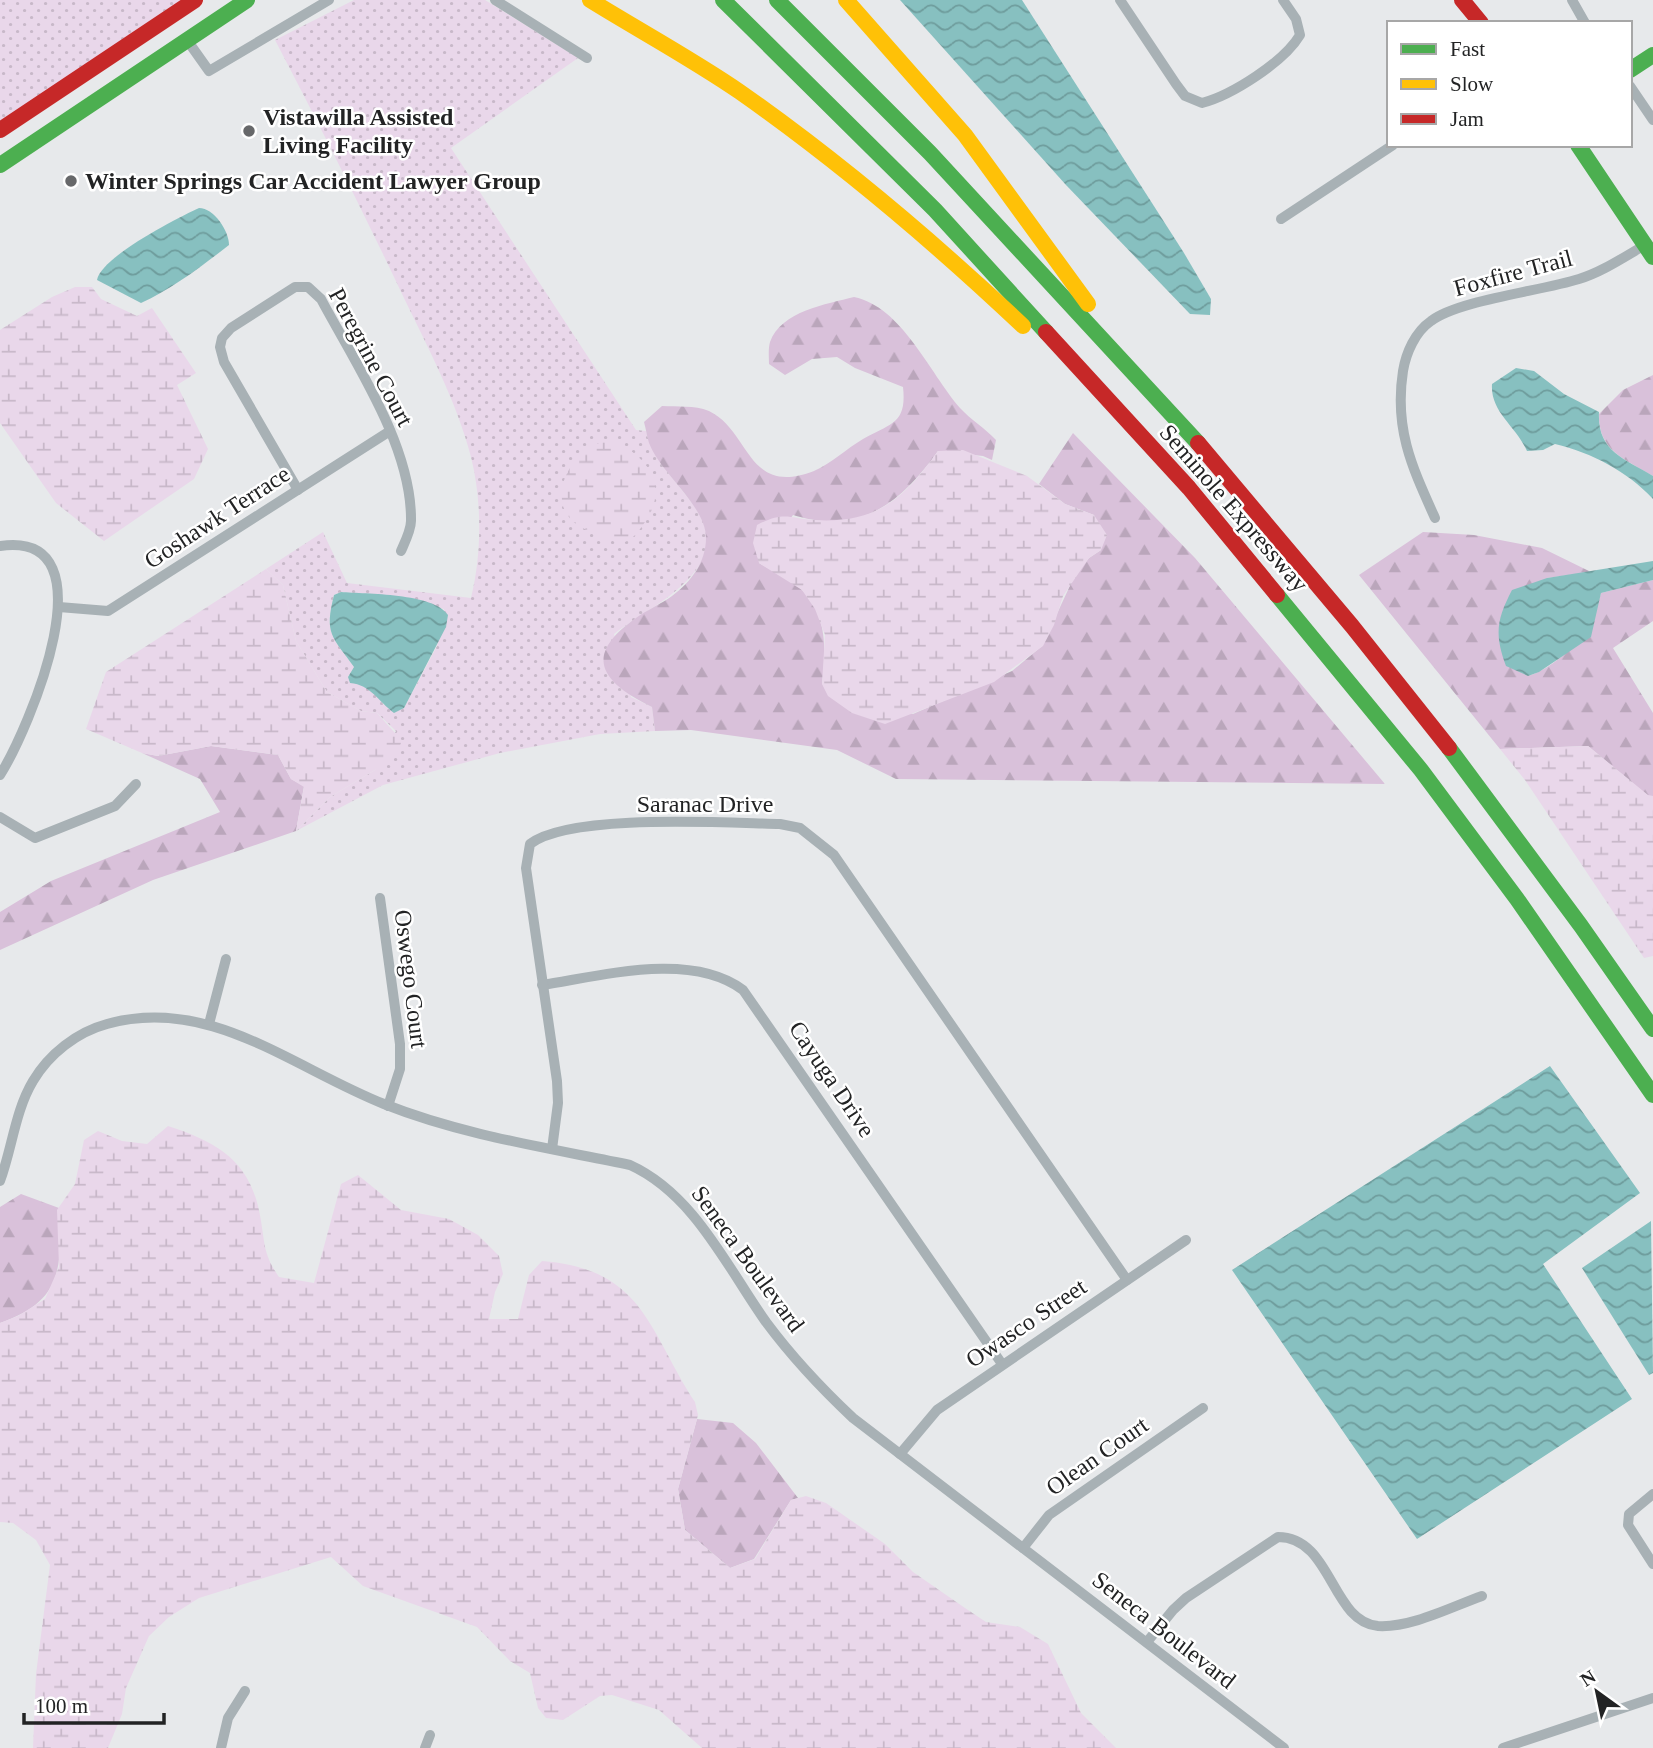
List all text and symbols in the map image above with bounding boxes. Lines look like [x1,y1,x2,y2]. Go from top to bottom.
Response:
legend [1387,21,1632,147]
text: Fast [1450,37,1485,61]
text: Slow [1450,72,1494,96]
place label: Vistawilla Assisted Living Facility [263,104,454,158]
text: Jam [1450,107,1484,131]
marker: Vistawilla Assisted Living Facility [241,123,257,139]
place label: Winter Springs Car Accident Lawyer Group [85,168,541,194]
marker: Winter Springs Car Accident Lawyer Group [63,173,79,189]
street label: Foxfire Trail [1451,245,1576,301]
street label: Peregrine Court [324,284,418,431]
street label: Seminole Expressway [1154,419,1314,597]
street label: Goshawk Terrace [140,460,294,574]
street label: Saranac Drive [637,791,773,817]
street label: Oswego Court [390,908,432,1050]
street label: Cayuga Drive [784,1016,880,1142]
street label: Seneca Boulevard [686,1181,810,1337]
street label: Owasco Street [961,1273,1091,1373]
street label: Olean Court [1041,1411,1153,1500]
street label: Seneca Boulevard [1087,1566,1241,1694]
north arrow [1562,1657,1632,1727]
text: N [1577,1665,1600,1691]
scale bar [24,1682,164,1726]
text: 100 m [35,1694,88,1718]

